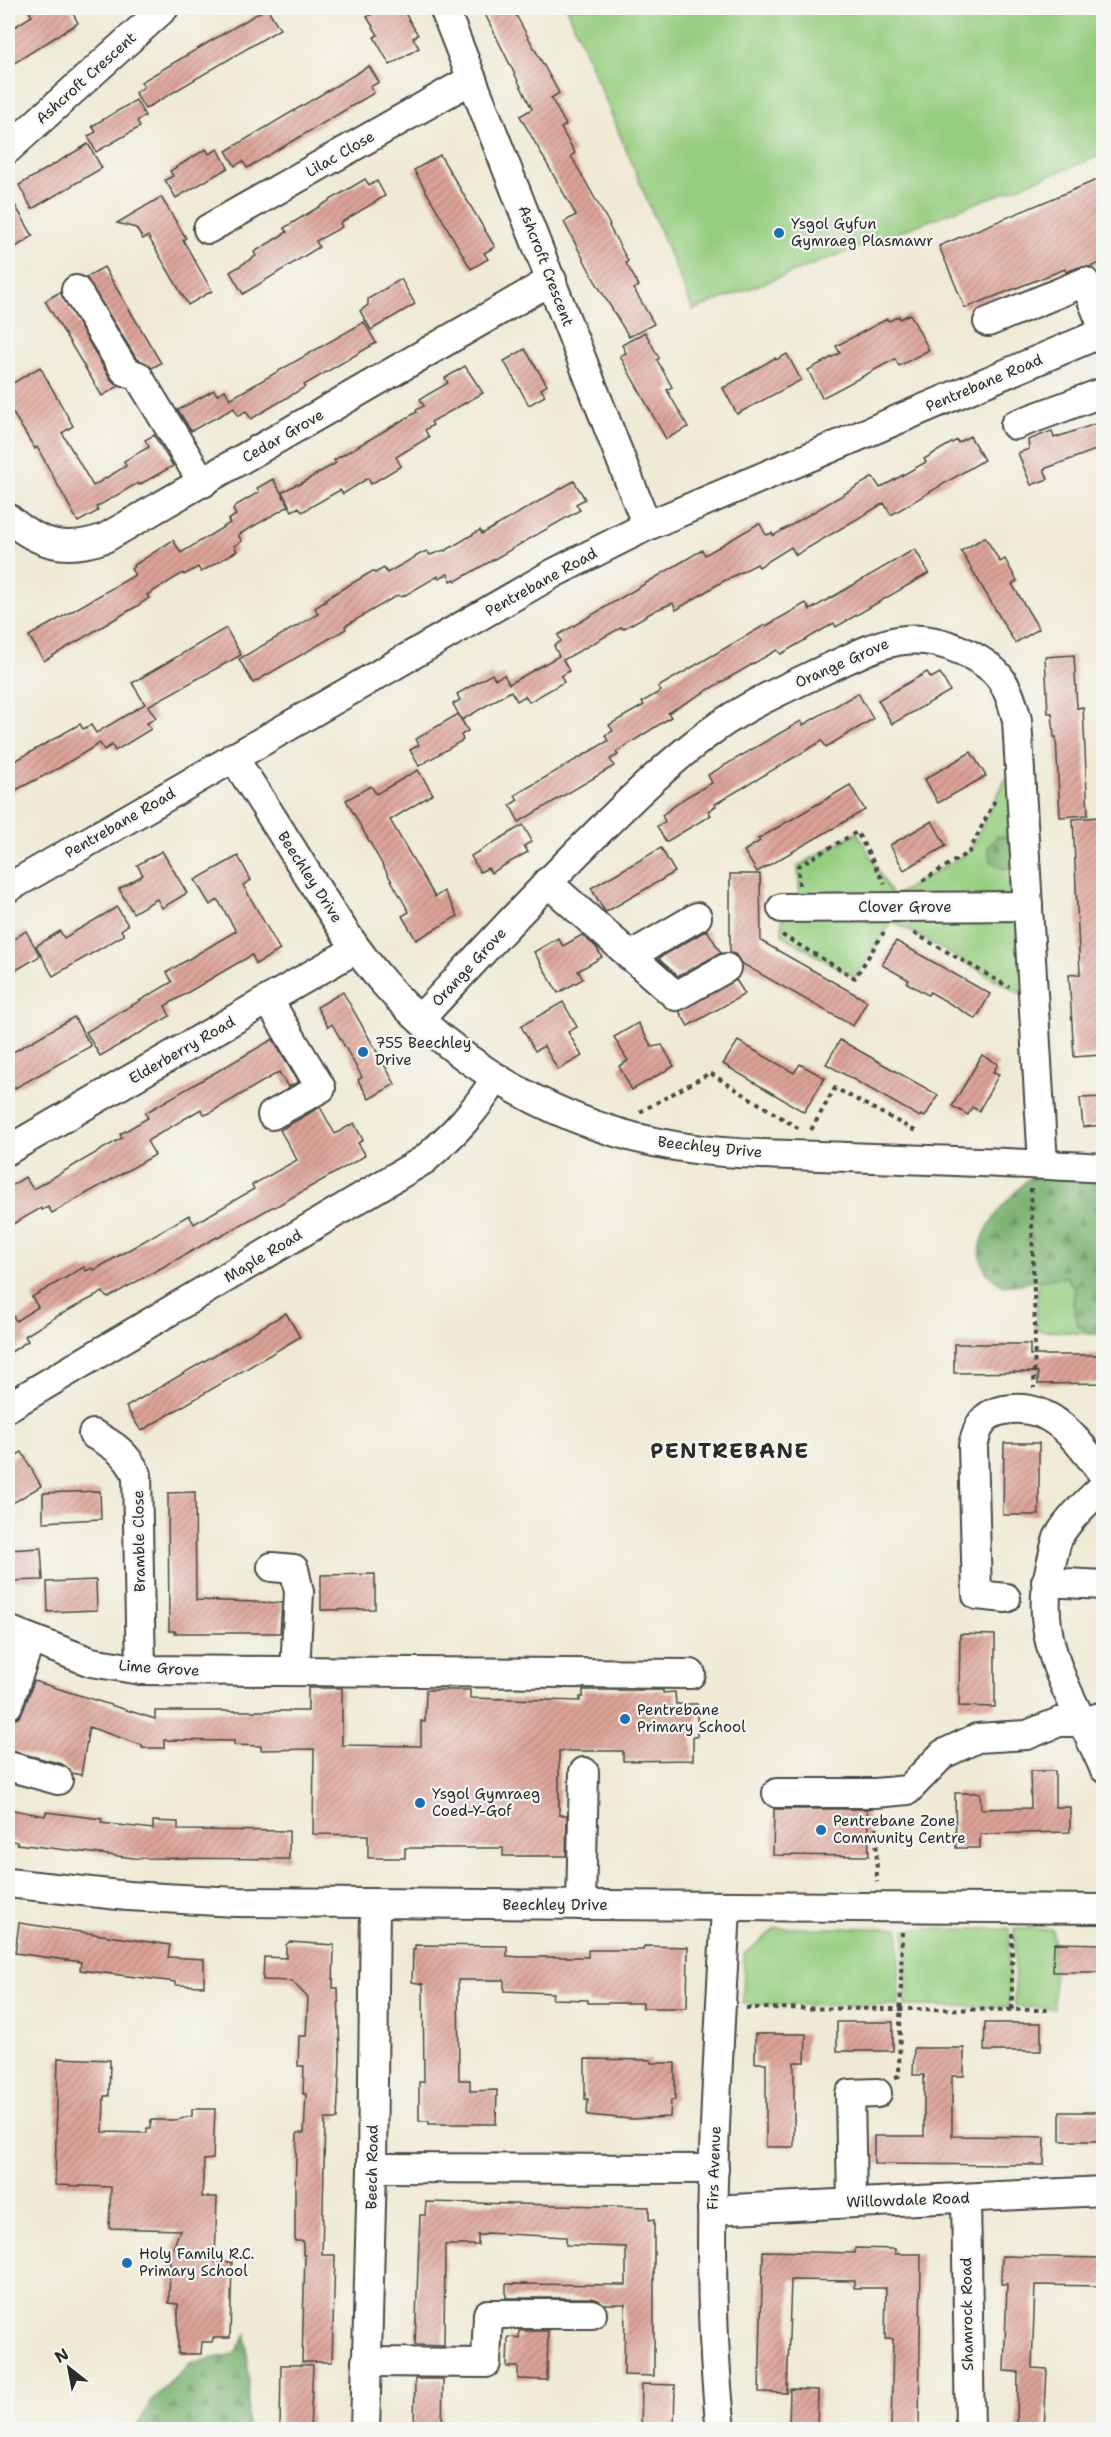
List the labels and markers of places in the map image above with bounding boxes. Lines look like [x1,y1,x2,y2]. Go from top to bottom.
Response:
place label: Ysgol Gyfun Gymraeg Plasmawr [791,214,933,251]
marker: Ysgol Gyfun Gymraeg Plasmawr [772,226,786,240]
place label: 755 Beechley Drive [375,1033,471,1070]
marker: 755 Beechley Drive [356,1045,370,1059]
place label: Pentrebane Primary School [637,1700,746,1737]
marker: Pentrebane Primary School [618,1712,632,1726]
place label: Ysgol Gymraeg Coed-Y-Gof [432,1784,540,1821]
marker: Ysgol Gymraeg Coed-Y-Gof [413,1796,427,1810]
place label: Pentrebane Zone Community Centre [833,1811,966,1848]
marker: Pentrebane Zone Community Centre [814,1823,828,1837]
place label: Holy Family R.C. Primary School [139,2244,255,2281]
marker: Holy Family R.C. Primary School [120,2256,134,2270]

